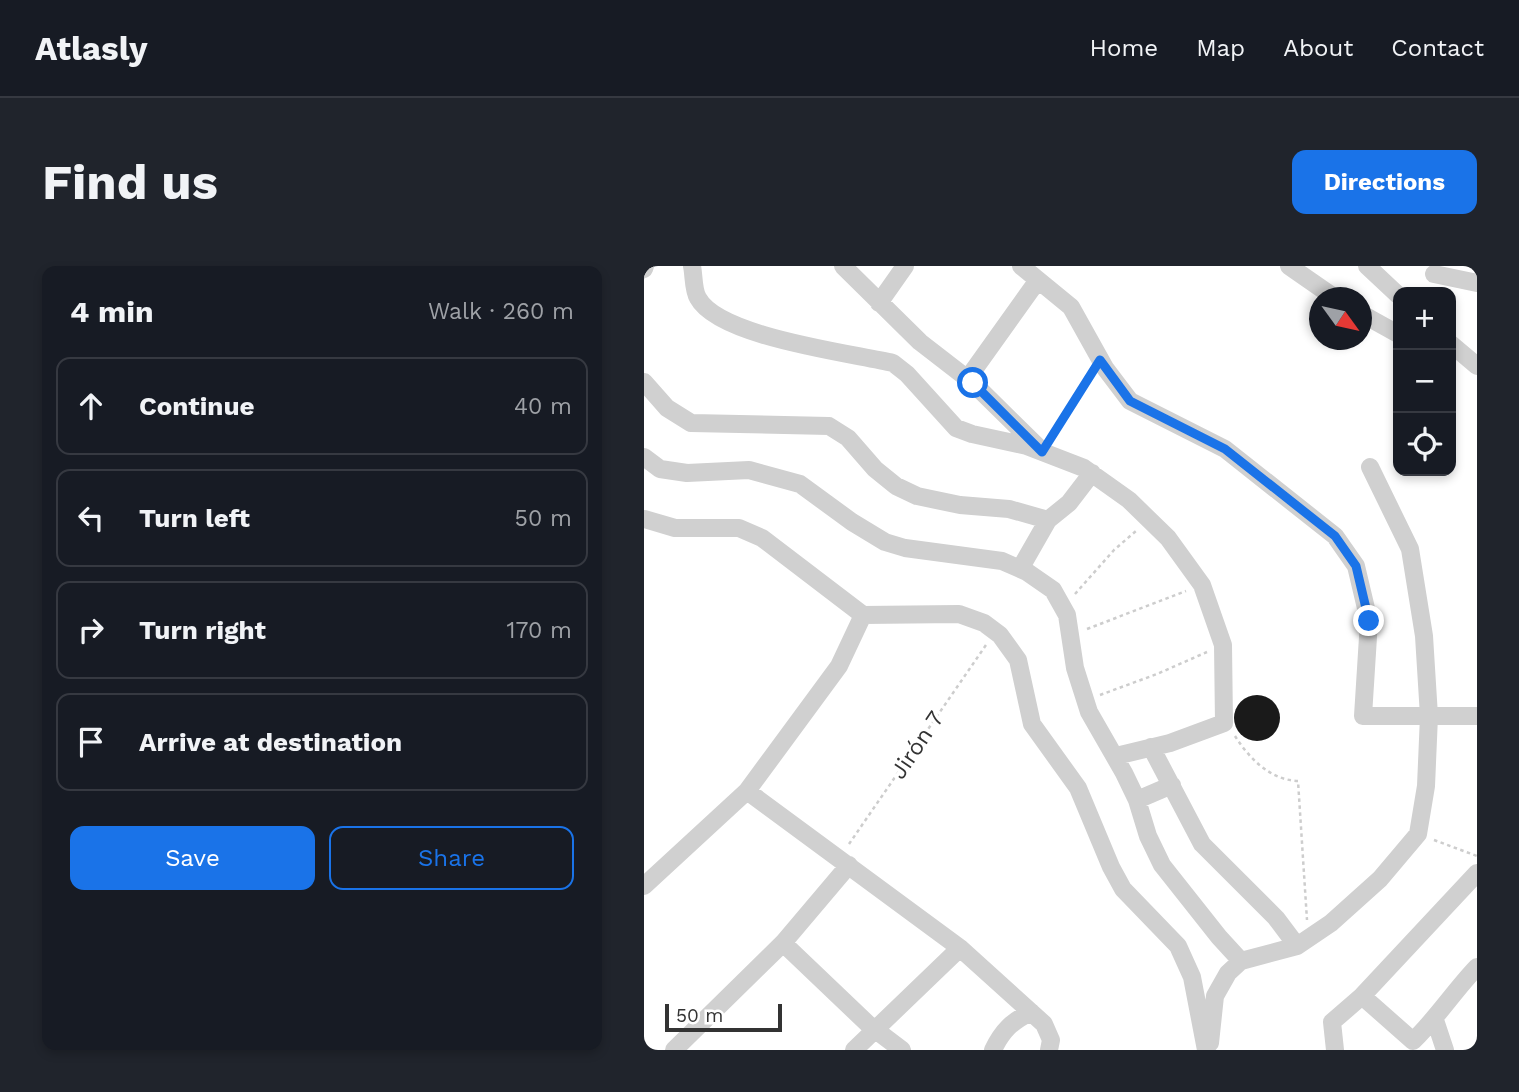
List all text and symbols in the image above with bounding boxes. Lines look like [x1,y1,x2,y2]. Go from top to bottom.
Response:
text: Atlasly [35,29,147,68]
text: Home [1090,34,1158,62]
text: Map [1196,34,1245,62]
text: About [1283,34,1353,62]
text: Contact [1391,34,1484,62]
button: Directions [1292,150,1477,214]
text: Find us [42,153,218,211]
north arrow [1309,287,1372,350]
map controls [1393,287,1456,476]
button: + [1393,287,1456,350]
text: 4 min [70,294,154,329]
text: Walk · 260 m [428,298,574,325]
button: − [1393,350,1456,413]
route start [957,367,988,398]
icon: ahead [72,387,110,425]
text: Continue [139,391,255,421]
text: 40 m [514,393,572,420]
button: locate [1393,413,1456,476]
icon: left [72,499,110,537]
text: Turn left [139,503,250,533]
text: 50 m [515,505,572,532]
route end [1353,605,1384,636]
icon: right [72,611,110,649]
text: Turn right [139,615,266,645]
text: 170 m [507,617,572,644]
street label: Jirón 7 [885,706,949,784]
icon: arrive [72,723,110,761]
text: Arrive at destination [139,727,402,757]
button: Save [70,826,315,890]
button: Share [329,826,574,890]
scale bar [665,1001,782,1033]
text: 50 m [676,1004,723,1027]

